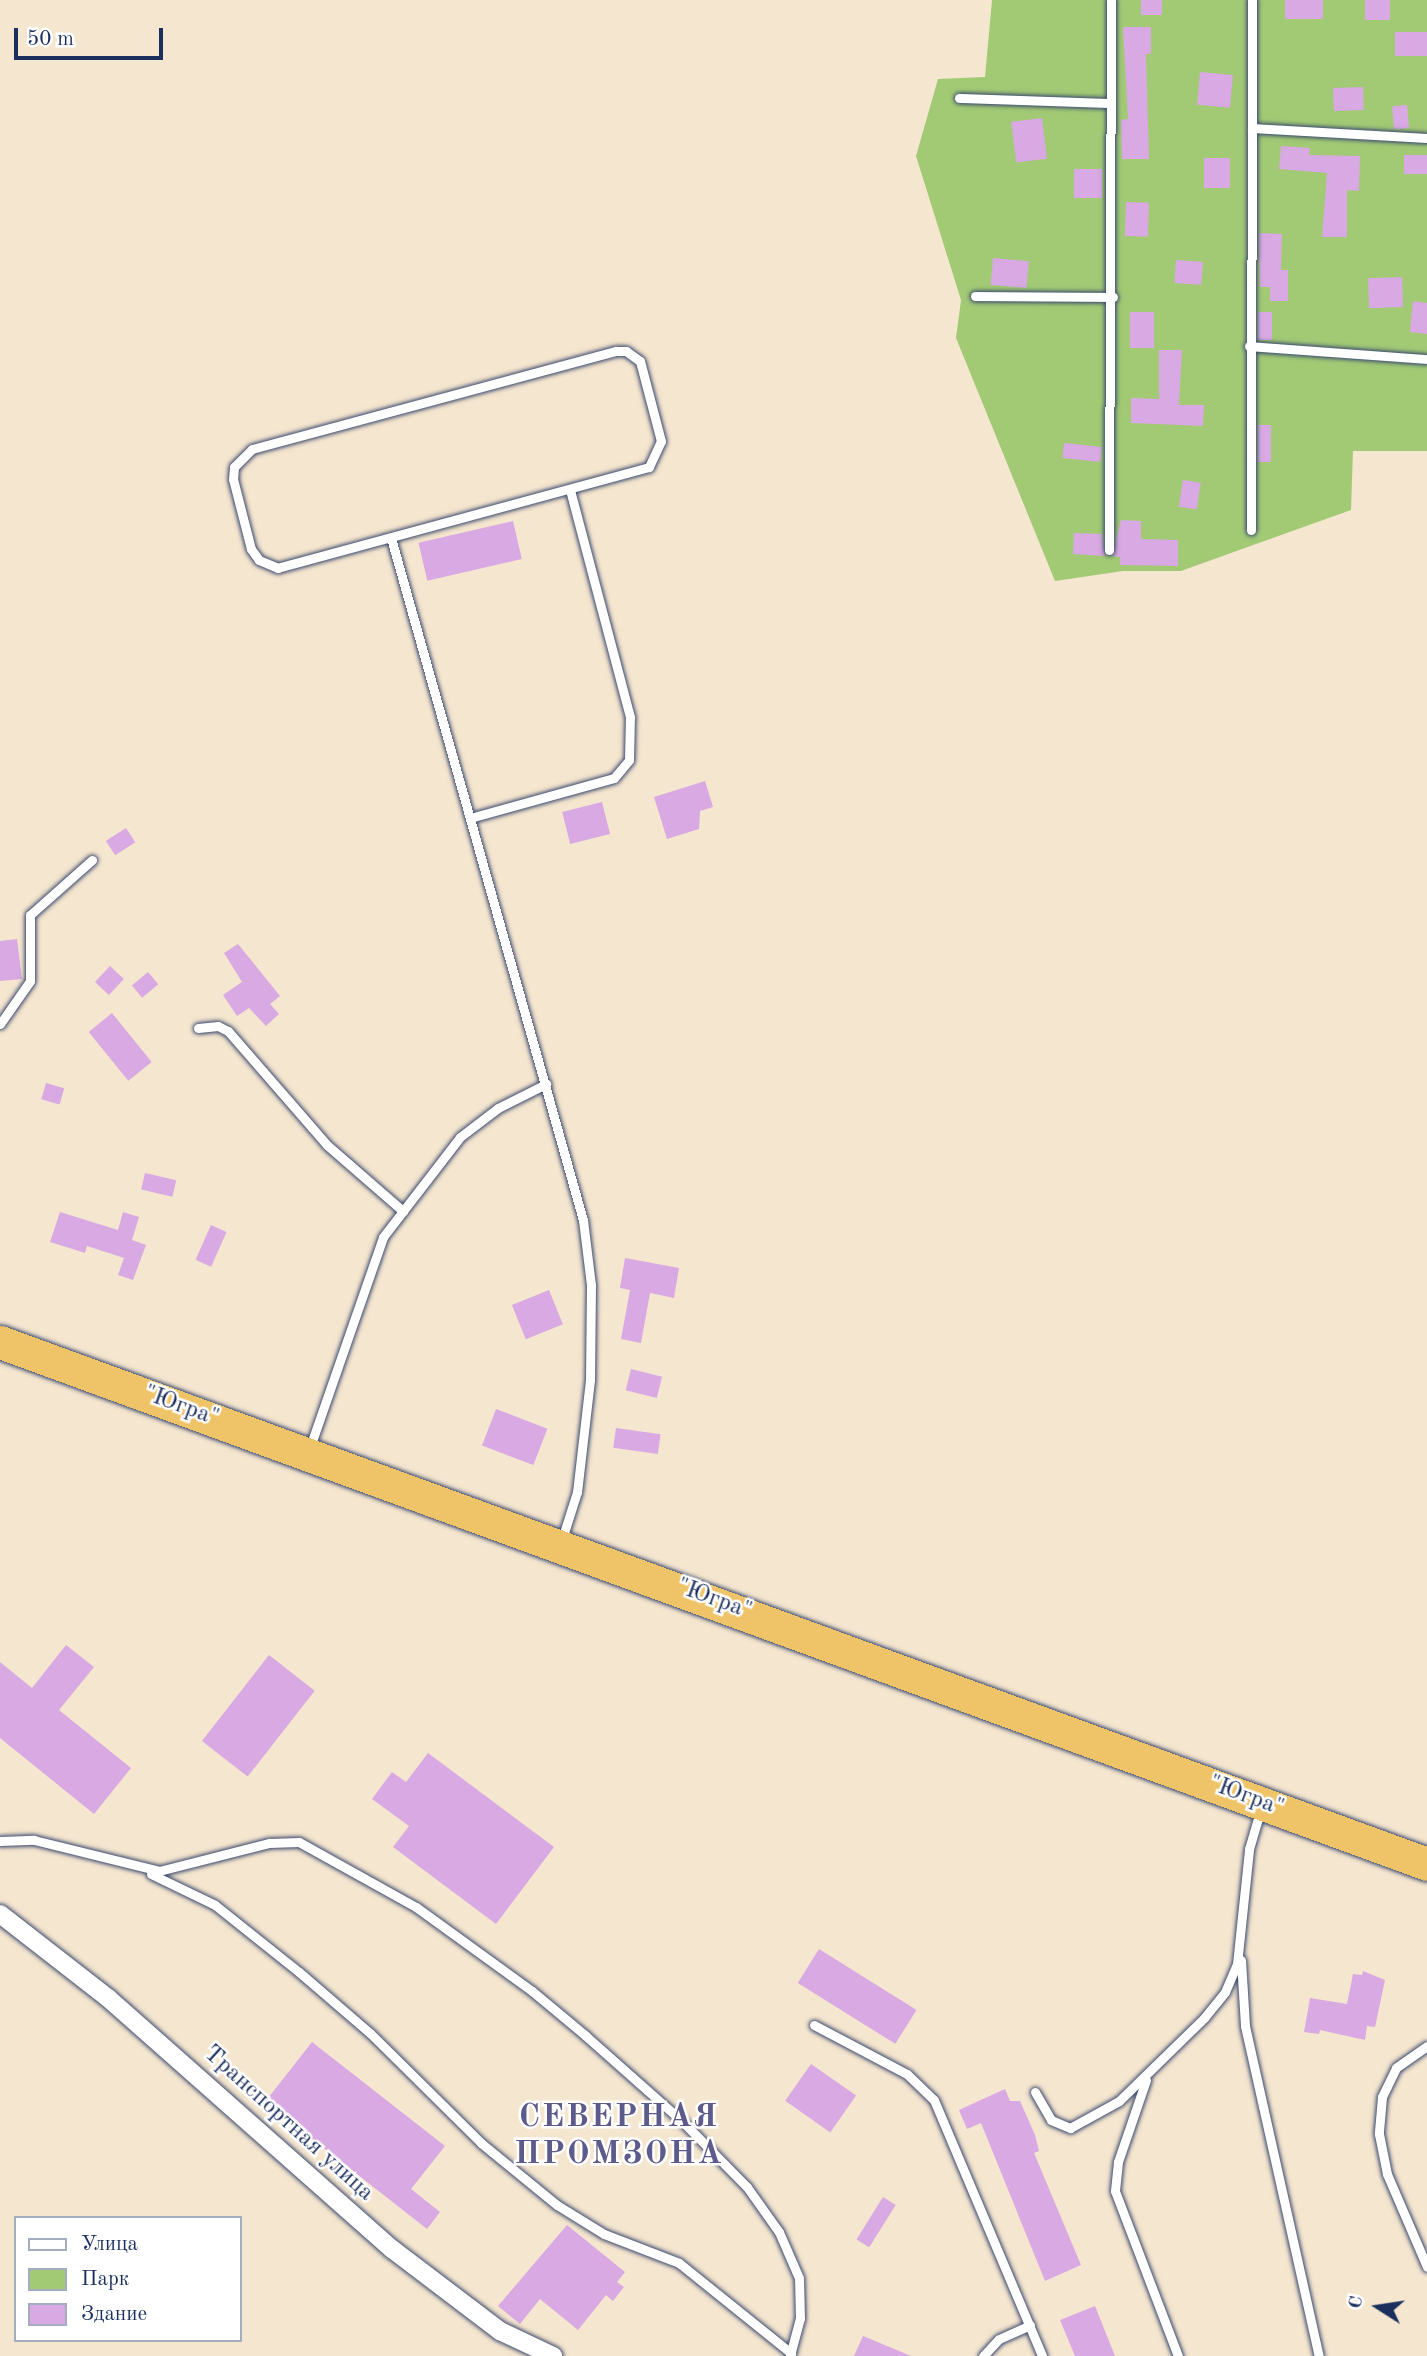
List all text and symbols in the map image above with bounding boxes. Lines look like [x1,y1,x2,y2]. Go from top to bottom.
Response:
scale bar [18,14,166,58]
text: 50 m [27,29,74,50]
street label: "Югра" [140,1380,222,1434]
street label: "Югра" [673,1573,755,1627]
street label: "Югра" [1205,1770,1287,1824]
street label: Транспортная улица [197,2040,379,2208]
district label: СЕВЕРНАЯ ПРОМЗОНА [515,2100,723,2175]
legend [14,2216,242,2342]
text: Улица [81,2234,138,2255]
text: Парк [81,2269,129,2290]
north arrow [1343,2272,1413,2342]
text: С [1346,2294,1368,2311]
text: Здание [81,2304,147,2325]

